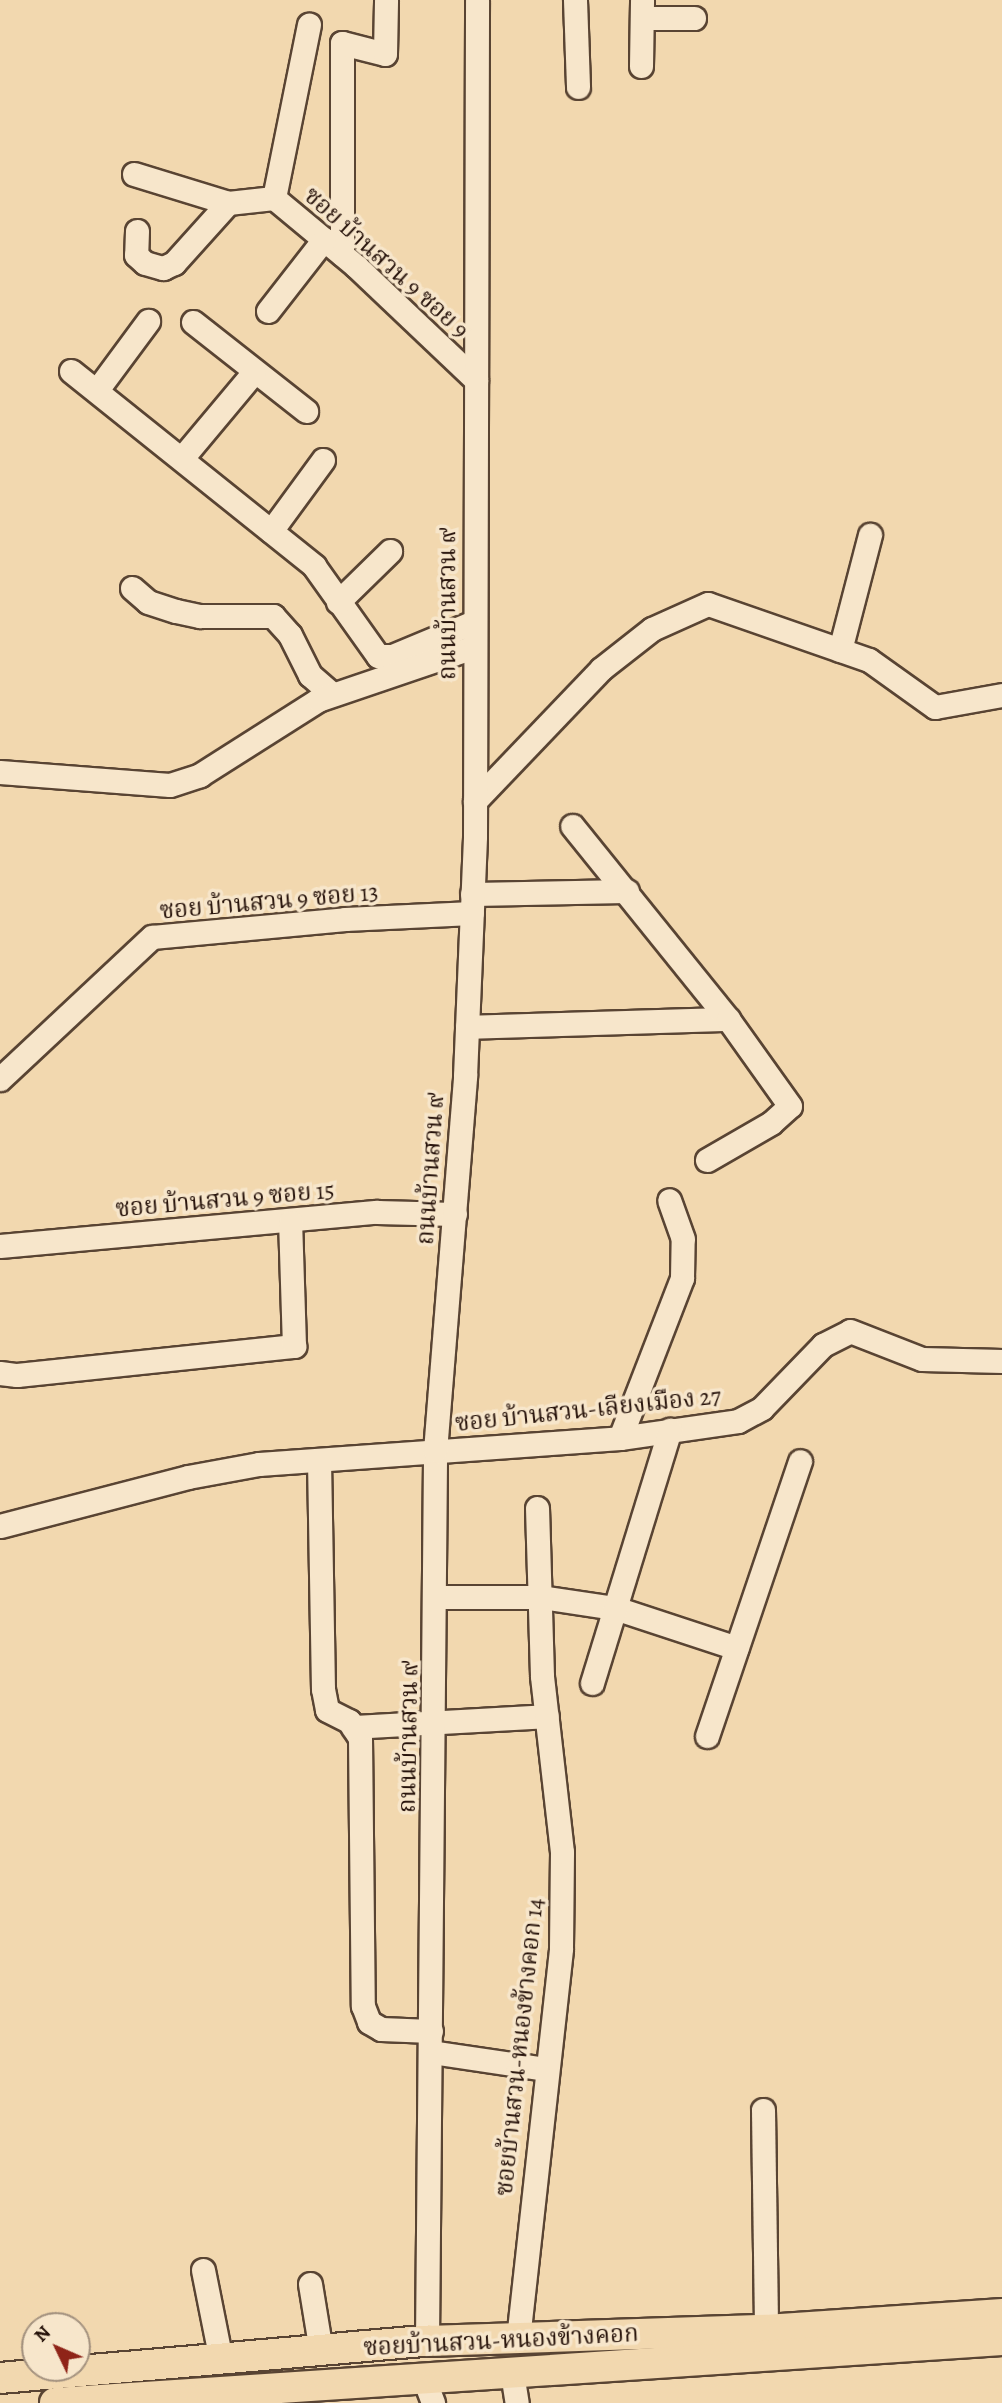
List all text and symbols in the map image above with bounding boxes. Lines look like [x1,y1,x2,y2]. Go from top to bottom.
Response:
street label: ซอย บ้านสวน 9 ซอย 9 [298,181,474,345]
street label: ถนนบ้านสวน ๙ [434,528,462,680]
street label: ซอย บ้านสวน 9 ซอย 13 [158,878,380,926]
street label: ถนนบ้านสวน ๙ [411,1092,451,1246]
street label: ซอย บ้านสวน 9 ซอย 15 [114,1176,336,1224]
street label: ซอย บ้านสวน-เลียงเมือง 27 [454,1382,722,1438]
street label: ถนนบ้านสวน ๙ [393,1661,425,1813]
street label: ซอยบ้านสวน-หนองข้างคอก 14 [490,1897,550,2197]
north arrow [21,2312,91,2382]
street label: ซอยบ้านสวน-หนองข้างคอก [363,2319,639,2363]
text: N [28,2320,56,2348]

